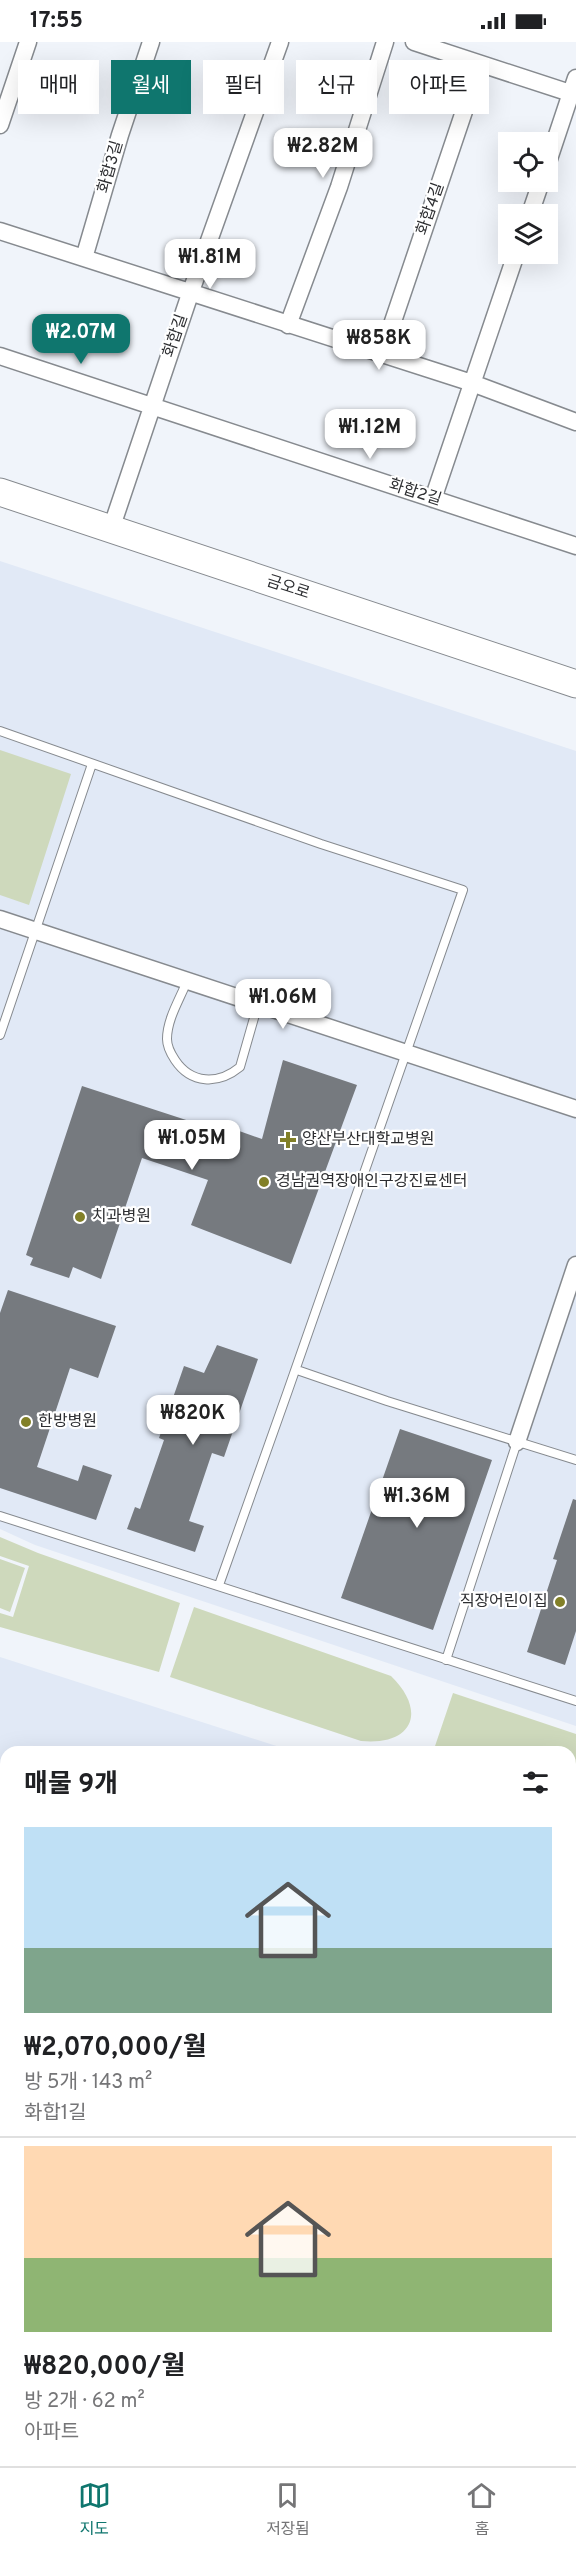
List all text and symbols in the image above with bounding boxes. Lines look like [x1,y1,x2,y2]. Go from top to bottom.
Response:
text: 17:55 [30,8,83,35]
chip: 매매 [18,60,99,114]
chip: 월세 [111,60,191,114]
chip: 필터 [203,60,284,114]
chip: 신규 [296,60,377,114]
chip: 아파트 [389,60,489,114]
pin: ₩2.82M [274,128,372,179]
map controls [498,132,558,264]
button: locate [498,132,558,192]
text: ₩2.82M [288,134,358,160]
street label: 화합3길 [94,138,128,196]
street label: 화합4길 [413,180,449,238]
button: layers [498,204,558,264]
pin: ₩1.81M [161,239,259,290]
text: ₩1.81M [179,245,241,271]
street label: 화합길 [159,312,193,360]
pin: ₩2.07M [32,314,130,365]
text: ₩2.07M [46,320,116,346]
pin: ₩858K [337,320,421,371]
text: ₩858K [347,326,411,352]
pin: ₩1.12M [321,409,419,460]
text: ₩1.12M [339,415,401,441]
street label: 화합2길 [386,475,444,511]
street label: 금오로 [264,572,312,604]
pin: ₩1.06M [234,979,332,1030]
text: ₩1.06M [249,985,317,1011]
pin: ₩1.05M [143,1120,241,1171]
text: ₩1.05M [158,1126,226,1152]
place label: 양산부산대학교병원 [302,1130,434,1150]
marker: 양산부산대학교병원 [279,1131,297,1149]
place label: 경남권역장애인구강진료센터 [276,1172,467,1192]
marker: 경남권역장애인구강진료센터 [257,1175,271,1189]
place label: 치과병원 [92,1207,151,1227]
marker: 치과병원 [73,1210,87,1224]
pin: ₩820K [151,1395,235,1446]
text: ₩820K [161,1401,225,1427]
place label: 한방병원 [38,1412,97,1432]
marker: 한방병원 [19,1415,33,1429]
pin: ₩1.36M [368,1478,466,1529]
text: ₩1.36M [384,1484,450,1510]
place label: 직장어린이집 [460,1592,548,1612]
marker: 직장어린이집 [553,1595,567,1609]
icon: filters [519,1766,552,1799]
text: 매물 9개 [24,1769,118,1802]
icon: home [234,1866,342,1974]
text: ₩2,070,000/월 [24,2032,207,2065]
text: 방 5개 · 143 m² [24,2070,152,2096]
text: 화합1길 [24,2101,87,2127]
icon: home [234,2185,342,2293]
text: ₩820,000/월 [24,2351,185,2384]
text: 방 2개 · 62 m² [24,2389,145,2415]
text: 아파트 [24,2420,79,2446]
tab: 지도 [78,2479,111,2540]
tab: 저장됨 [266,2479,310,2540]
tab: 홈 [465,2479,498,2540]

